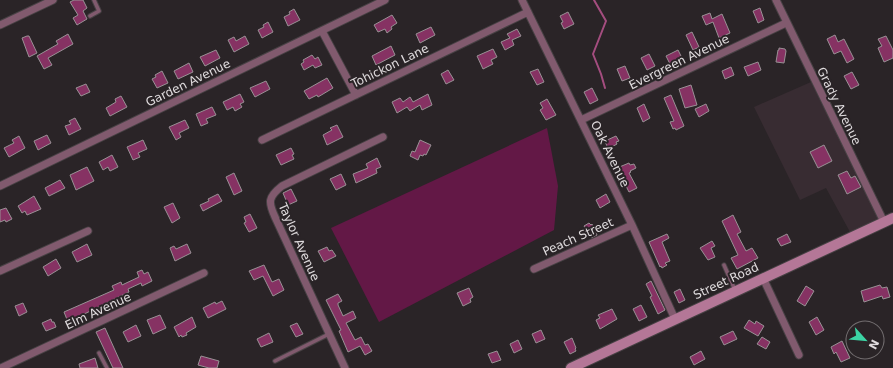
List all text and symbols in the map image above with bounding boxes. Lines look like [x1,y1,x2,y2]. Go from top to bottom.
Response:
street label: Evergreen Avenue [627,32,731,92]
street label: Tohickon Lane [348,41,431,91]
street label: Garden Avenue [143,56,233,110]
street label: Grady Avenue [814,65,864,147]
street label: Oak Avenue [588,119,632,189]
street label: Taylor Avenue [275,200,322,283]
street label: Peach Street [540,215,616,259]
street label: Street Road [691,260,761,302]
street label: Elm Avenue [63,290,133,332]
north arrow [845,320,885,360]
text: N [866,337,881,351]

